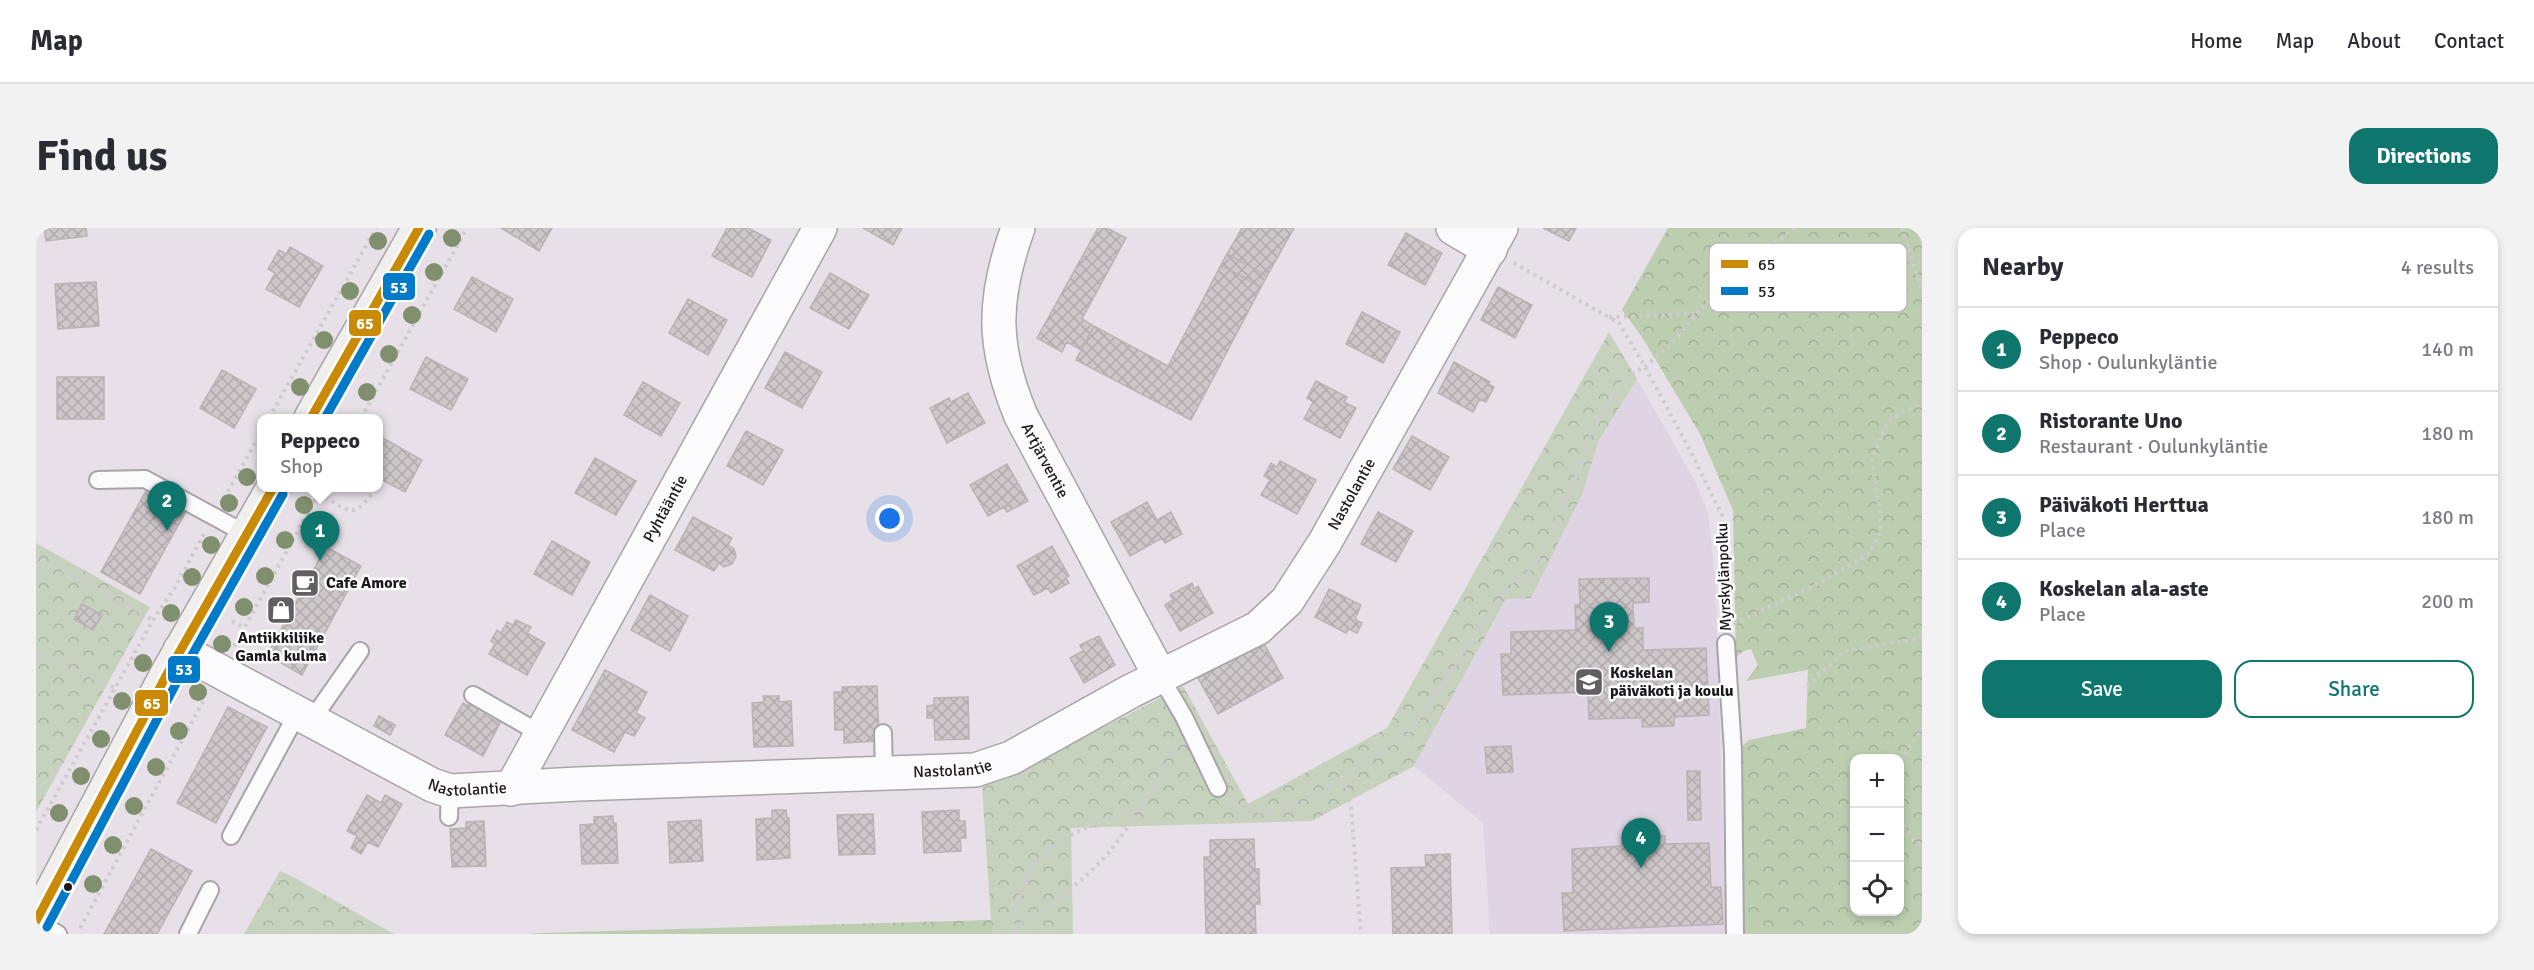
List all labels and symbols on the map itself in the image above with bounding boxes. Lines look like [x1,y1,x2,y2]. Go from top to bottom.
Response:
legend [1709,243,1907,312]
text: 65 [1758,255,1775,275]
line badge: 53 [382,272,416,301]
text: 53 [390,278,408,298]
text: 53 [1758,282,1775,302]
line badge: 65 [348,309,382,337]
text: 65 [356,314,374,334]
street label: Artjärventie [1016,419,1073,502]
street label: Nastolantie [1324,455,1380,534]
street label: Pyhtääntie [639,471,692,546]
pin: 2 [148,482,186,531]
your location [875,504,904,533]
pin: 1 [300,512,340,561]
street label: Myrskylänpolku [1712,523,1736,631]
cafe icon: Cafe Amore [289,567,321,599]
place label: Cafe Amore [326,573,407,593]
shop icon: Antiikkiliike Gamla kulma [265,594,297,626]
pin: 3 [1590,602,1628,652]
place label: Antiikkiliike Gamla kulma [235,628,327,666]
line badge: 53 [167,655,201,684]
text: 53 [175,660,193,680]
place label: Koskelan päiväkoti ja koulu [1610,663,1734,701]
school or university icon: Koskelan päiväkoti ja koulu [1573,666,1605,698]
line badge: 65 [134,689,169,717]
text: 65 [143,694,161,714]
street label: Nastolantie [913,755,995,782]
street label: Nastolantie [425,774,507,802]
pin: 4 [1622,818,1660,868]
unlabelled marker [62,881,74,893]

